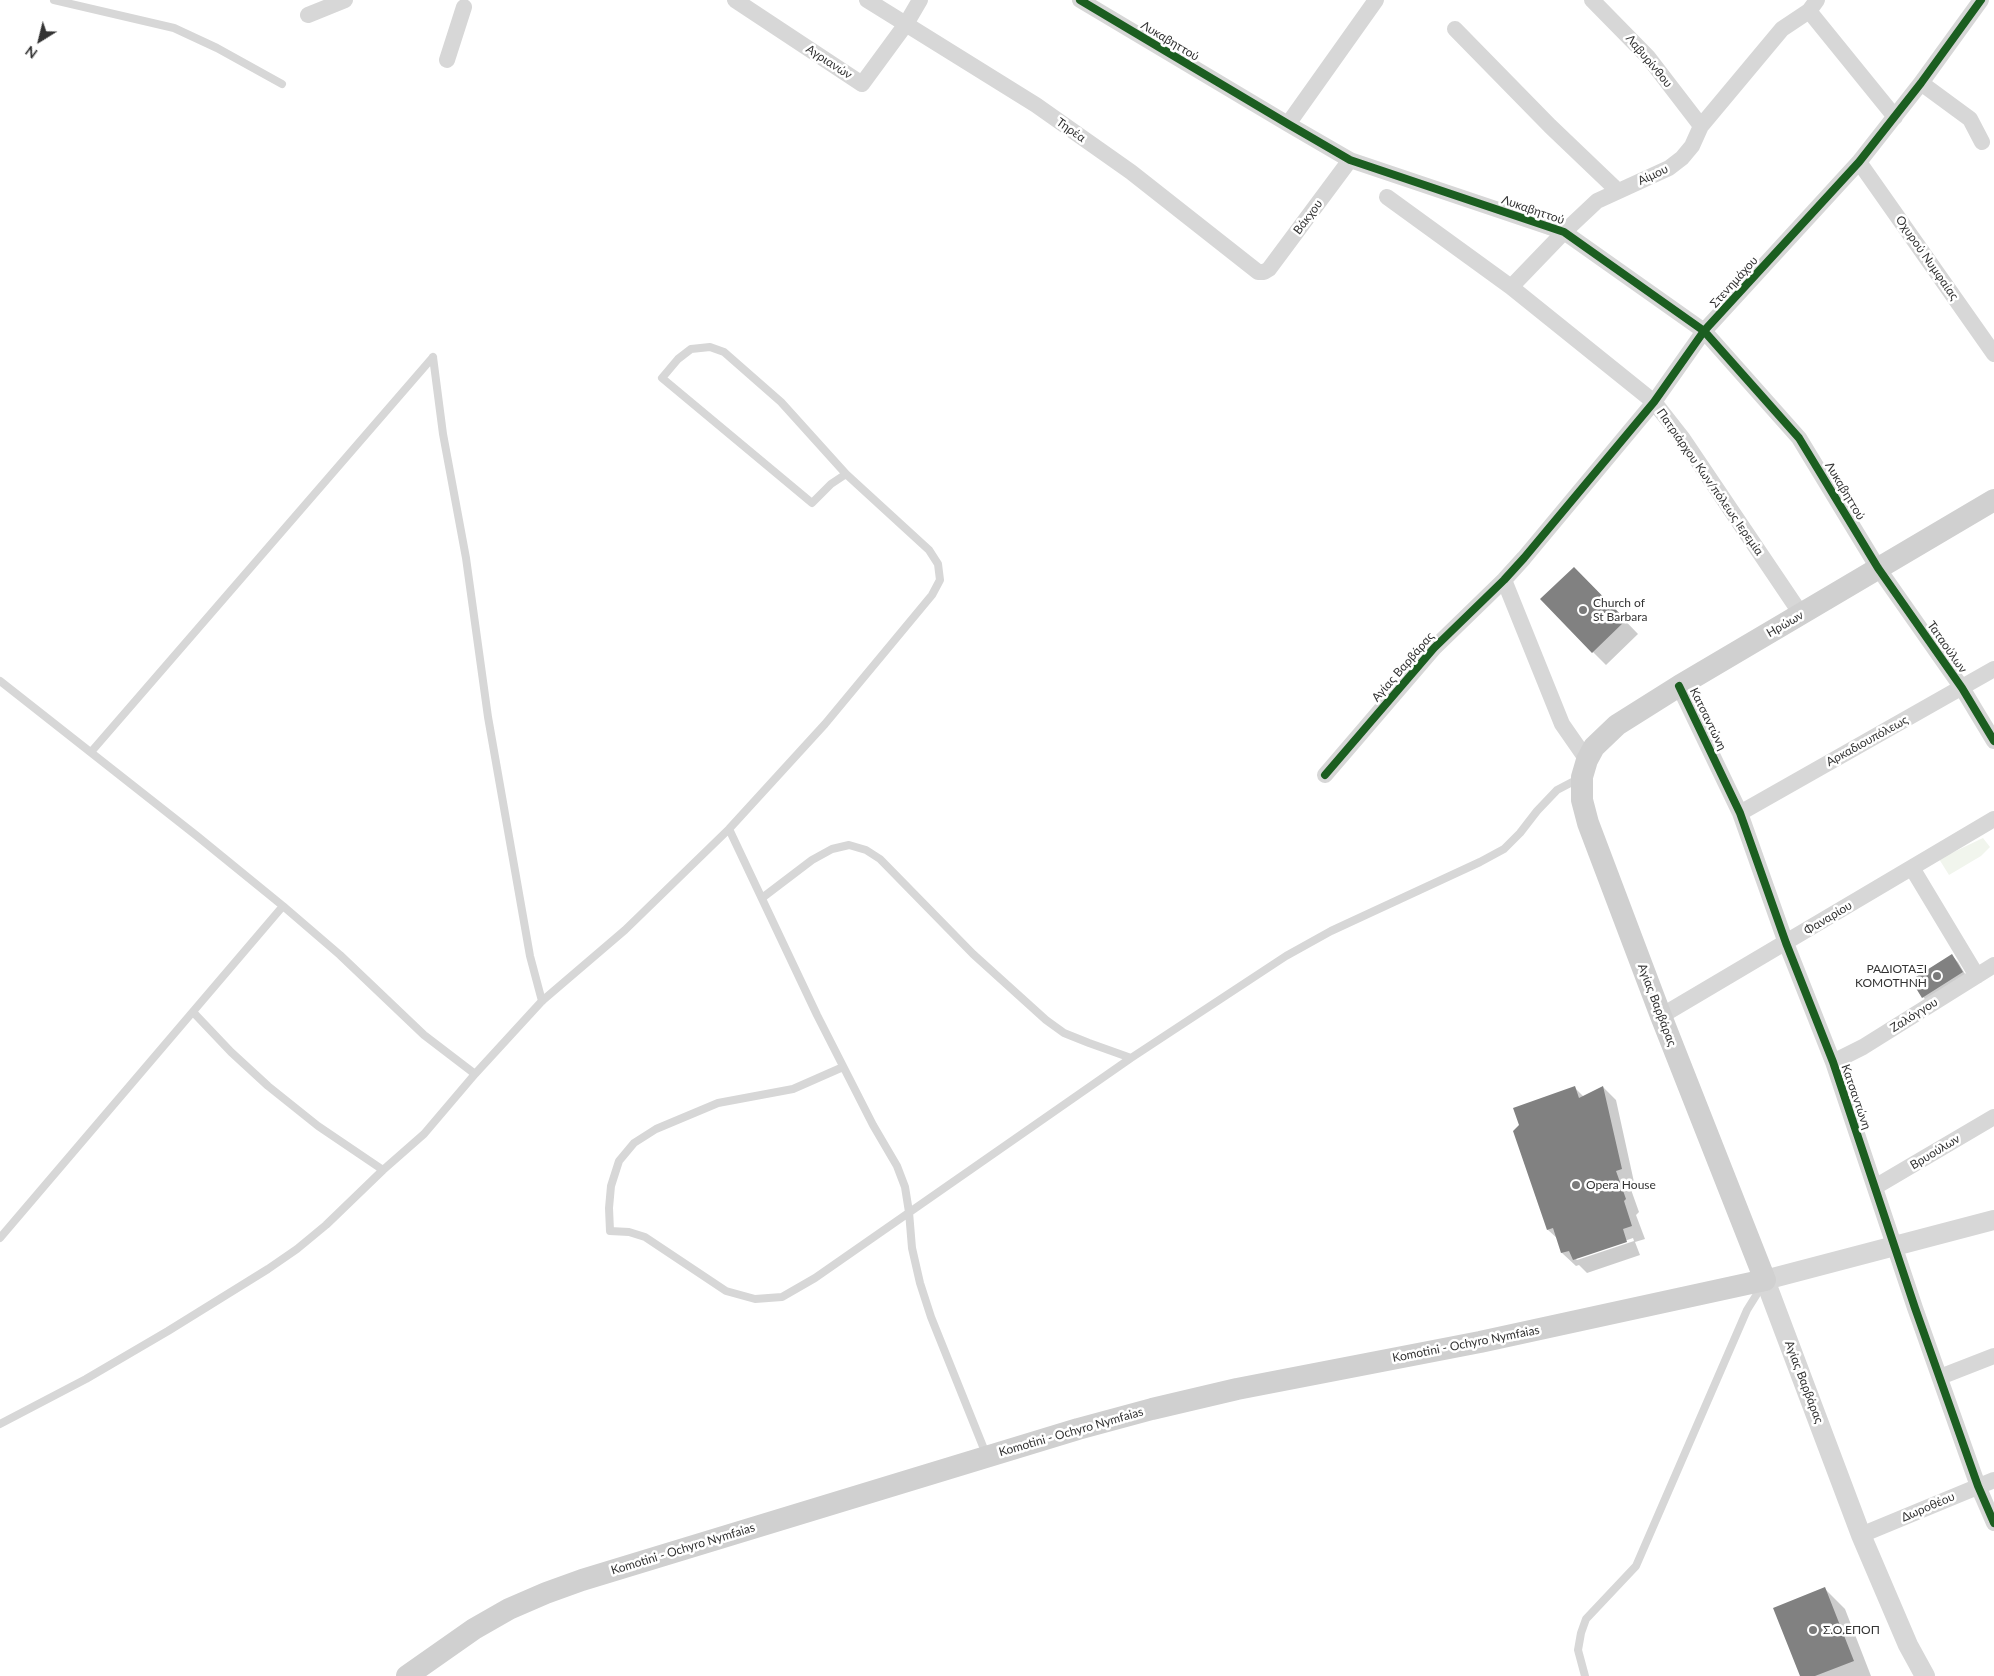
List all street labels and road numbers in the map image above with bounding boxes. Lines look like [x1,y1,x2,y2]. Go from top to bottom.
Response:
street label: Λυκαβηττού [1138,18,1202,64]
street label: Λαβυρίνθου [1623,32,1675,90]
street label: Αγριανών [803,42,855,82]
street label: Τηρέα [1054,115,1088,145]
street label: Αίμου [1636,162,1670,188]
street label: Λυκαβηττού [1500,193,1566,227]
street label: Βάκχου [1290,197,1326,237]
street label: Οχυρού Νυμφαίας [1892,213,1962,303]
street label: Στενημάχου [1707,253,1761,311]
street label: Πατριάρχου Κων/πόλεως Ιερεμία [1654,406,1766,558]
street label: Λυκαβηττού [1822,459,1868,523]
street label: Ηρώων [1764,608,1806,640]
street label: Ταταούλων [1924,618,1970,676]
street label: Αγίας Βαρβάρας [1369,629,1437,705]
street label: Κατσαντώνη [1687,685,1729,753]
street label: Αρκαδιουπόλεως [1824,713,1910,769]
street label: Φαναρίου [1801,898,1855,938]
street label: Αγίας Βαρβάρας [1635,962,1679,1048]
street label: Ζαλόγγου [1888,995,1940,1035]
street label: Κατσαντώνη [1838,1062,1874,1132]
street label: Βρυούλων [1907,1131,1963,1173]
street label: Komotini - Ochyro Nymfaias [1391,1323,1541,1365]
street label: Αγίας Βαρβάρας [1782,1339,1826,1425]
street label: Komotini - Ochyro Nymfaias [997,1404,1145,1460]
street label: Δωροθέου [1899,1489,1957,1525]
street label: Komotini - Ochyro Nymfaias [609,1520,757,1578]

